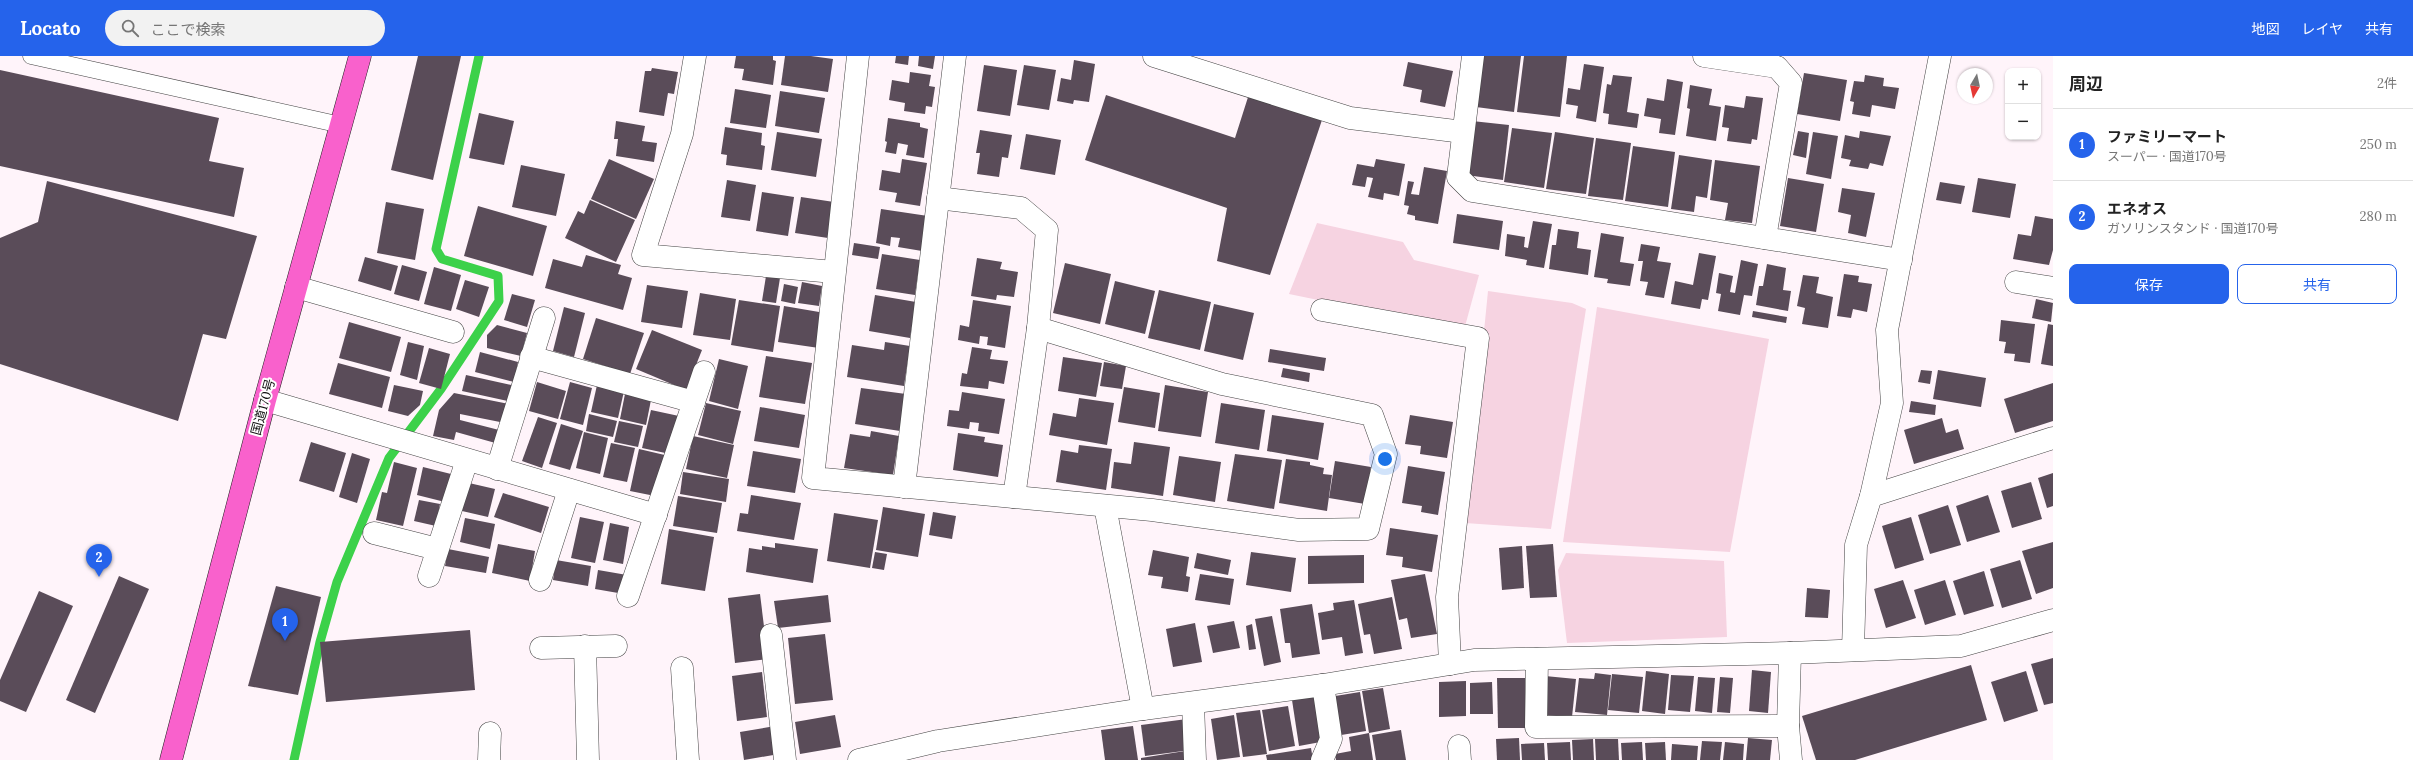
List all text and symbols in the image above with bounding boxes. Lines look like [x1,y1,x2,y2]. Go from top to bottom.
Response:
search box [105,10,385,46]
text: Locato [20,16,81,40]
icon: search [119,17,141,39]
text: ここで検索 [151,20,226,39]
text: 地図 [2251,20,2279,38]
text: レイヤ [2301,20,2343,38]
text: 共有 [2365,20,2393,38]
north arrow [1957,68,1993,104]
map controls [2005,68,2041,140]
button: + [2005,68,2041,104]
text: 周辺 [2069,73,2103,95]
text: 2件 [2377,75,2397,92]
button: − [2005,104,2041,140]
text: ファミリーマート [2107,127,2227,146]
text: 1 [2079,136,2085,153]
text: 250 m [2360,136,2397,153]
text: スーパー · 国道170号 [2107,148,2227,165]
text: エネオス [2107,199,2167,218]
text: 2 [2079,208,2085,225]
text: 280 m [2360,208,2397,225]
text: ガソリンスタンド · 国道170号 [2107,220,2279,237]
button: 保存 [2069,264,2229,304]
button: 共有 [2237,264,2397,304]
street label: 国道170号 [247,377,279,437]
your location [1375,449,1395,469]
pin: 2 [86,544,112,577]
pin: 1 [272,608,298,641]

